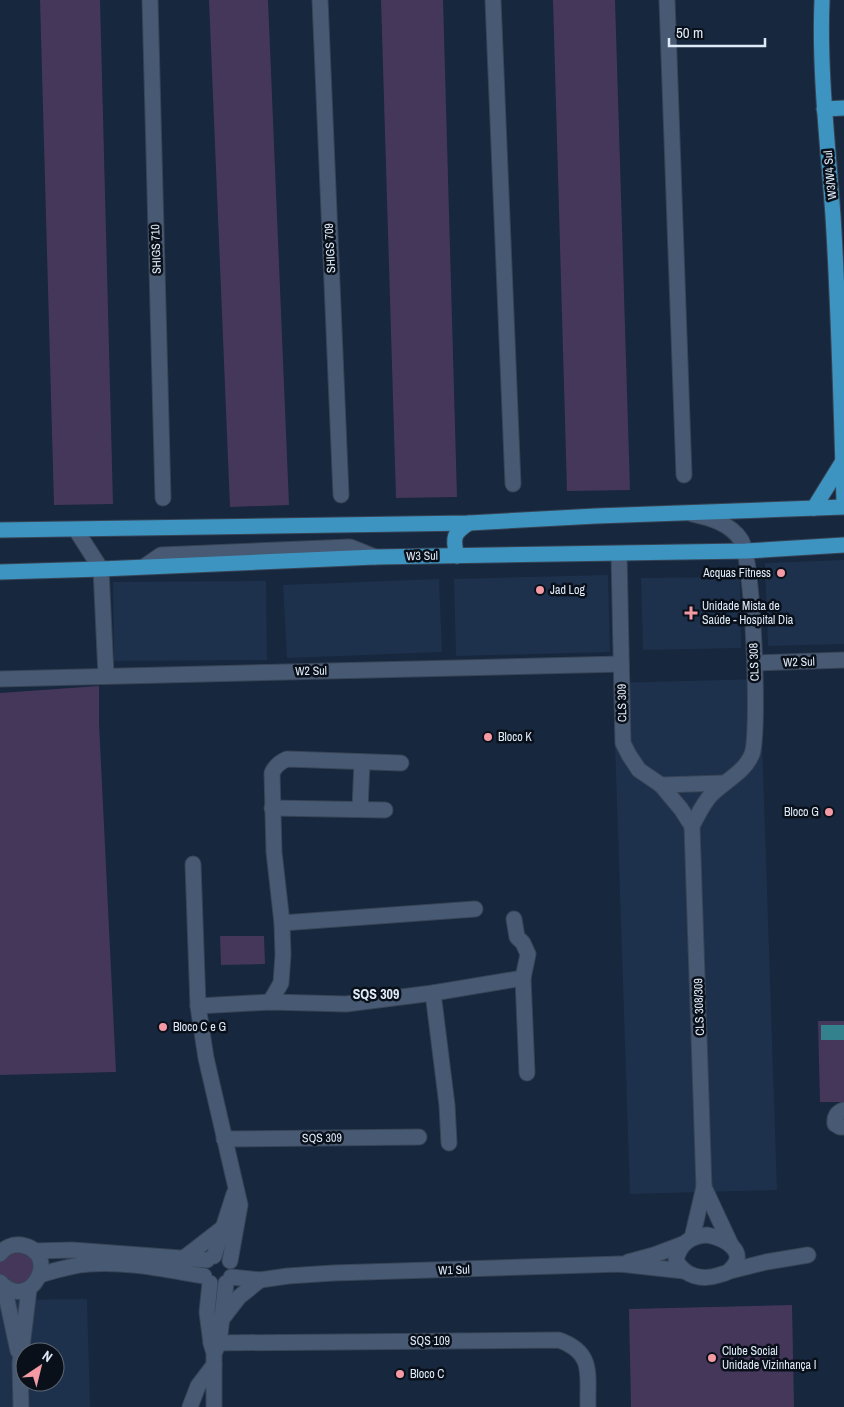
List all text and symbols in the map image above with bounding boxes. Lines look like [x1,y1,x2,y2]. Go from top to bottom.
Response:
scale bar [669,15,765,47]
text: 50 m [676,22,703,43]
street label: W3/W4 Sul [820,150,840,200]
street label: SHIGS 709 [321,223,339,273]
street label: SHIGS 710 [147,224,165,274]
street label: W3 Sul [406,548,438,564]
place label: Acquas Fitness [702,565,771,581]
marker: Acquas Fitness [775,567,787,579]
place label: Jad Log [550,582,586,598]
marker: Jad Log [534,584,546,596]
place label: Unidade Mista de Saúde - Hospital Dia [702,598,794,628]
marker: Unidade Mista de Saúde - Hospital Dia [684,606,698,620]
street label: CLS 308 [745,643,763,681]
street label: W2 Sul [783,653,815,671]
street label: W2 Sul [295,663,327,679]
street label: CLS 309 [614,684,630,722]
place label: Bloco K [498,729,532,745]
marker: Bloco K [482,731,494,743]
place label: Bloco G [784,804,819,820]
marker: Bloco G [823,806,835,818]
street label: CLS 308/309 [690,978,708,1036]
district label: SQS 309 [353,985,399,1003]
place label: Bloco C e G [173,1019,226,1035]
marker: Bloco C e G [157,1021,169,1033]
street label: SQS 309 [302,1130,342,1146]
street label: W1 Sul [438,1261,470,1279]
street label: SQS 109 [410,1333,450,1349]
north arrow [15,1342,65,1392]
place label: Clube Social Unidade Vizinhança I [722,1343,816,1373]
text: N [39,1347,56,1366]
marker: Clube Social Unidade Vizinhança I [706,1352,718,1364]
place label: Bloco C [410,1366,444,1382]
marker: Bloco C [394,1368,406,1380]

